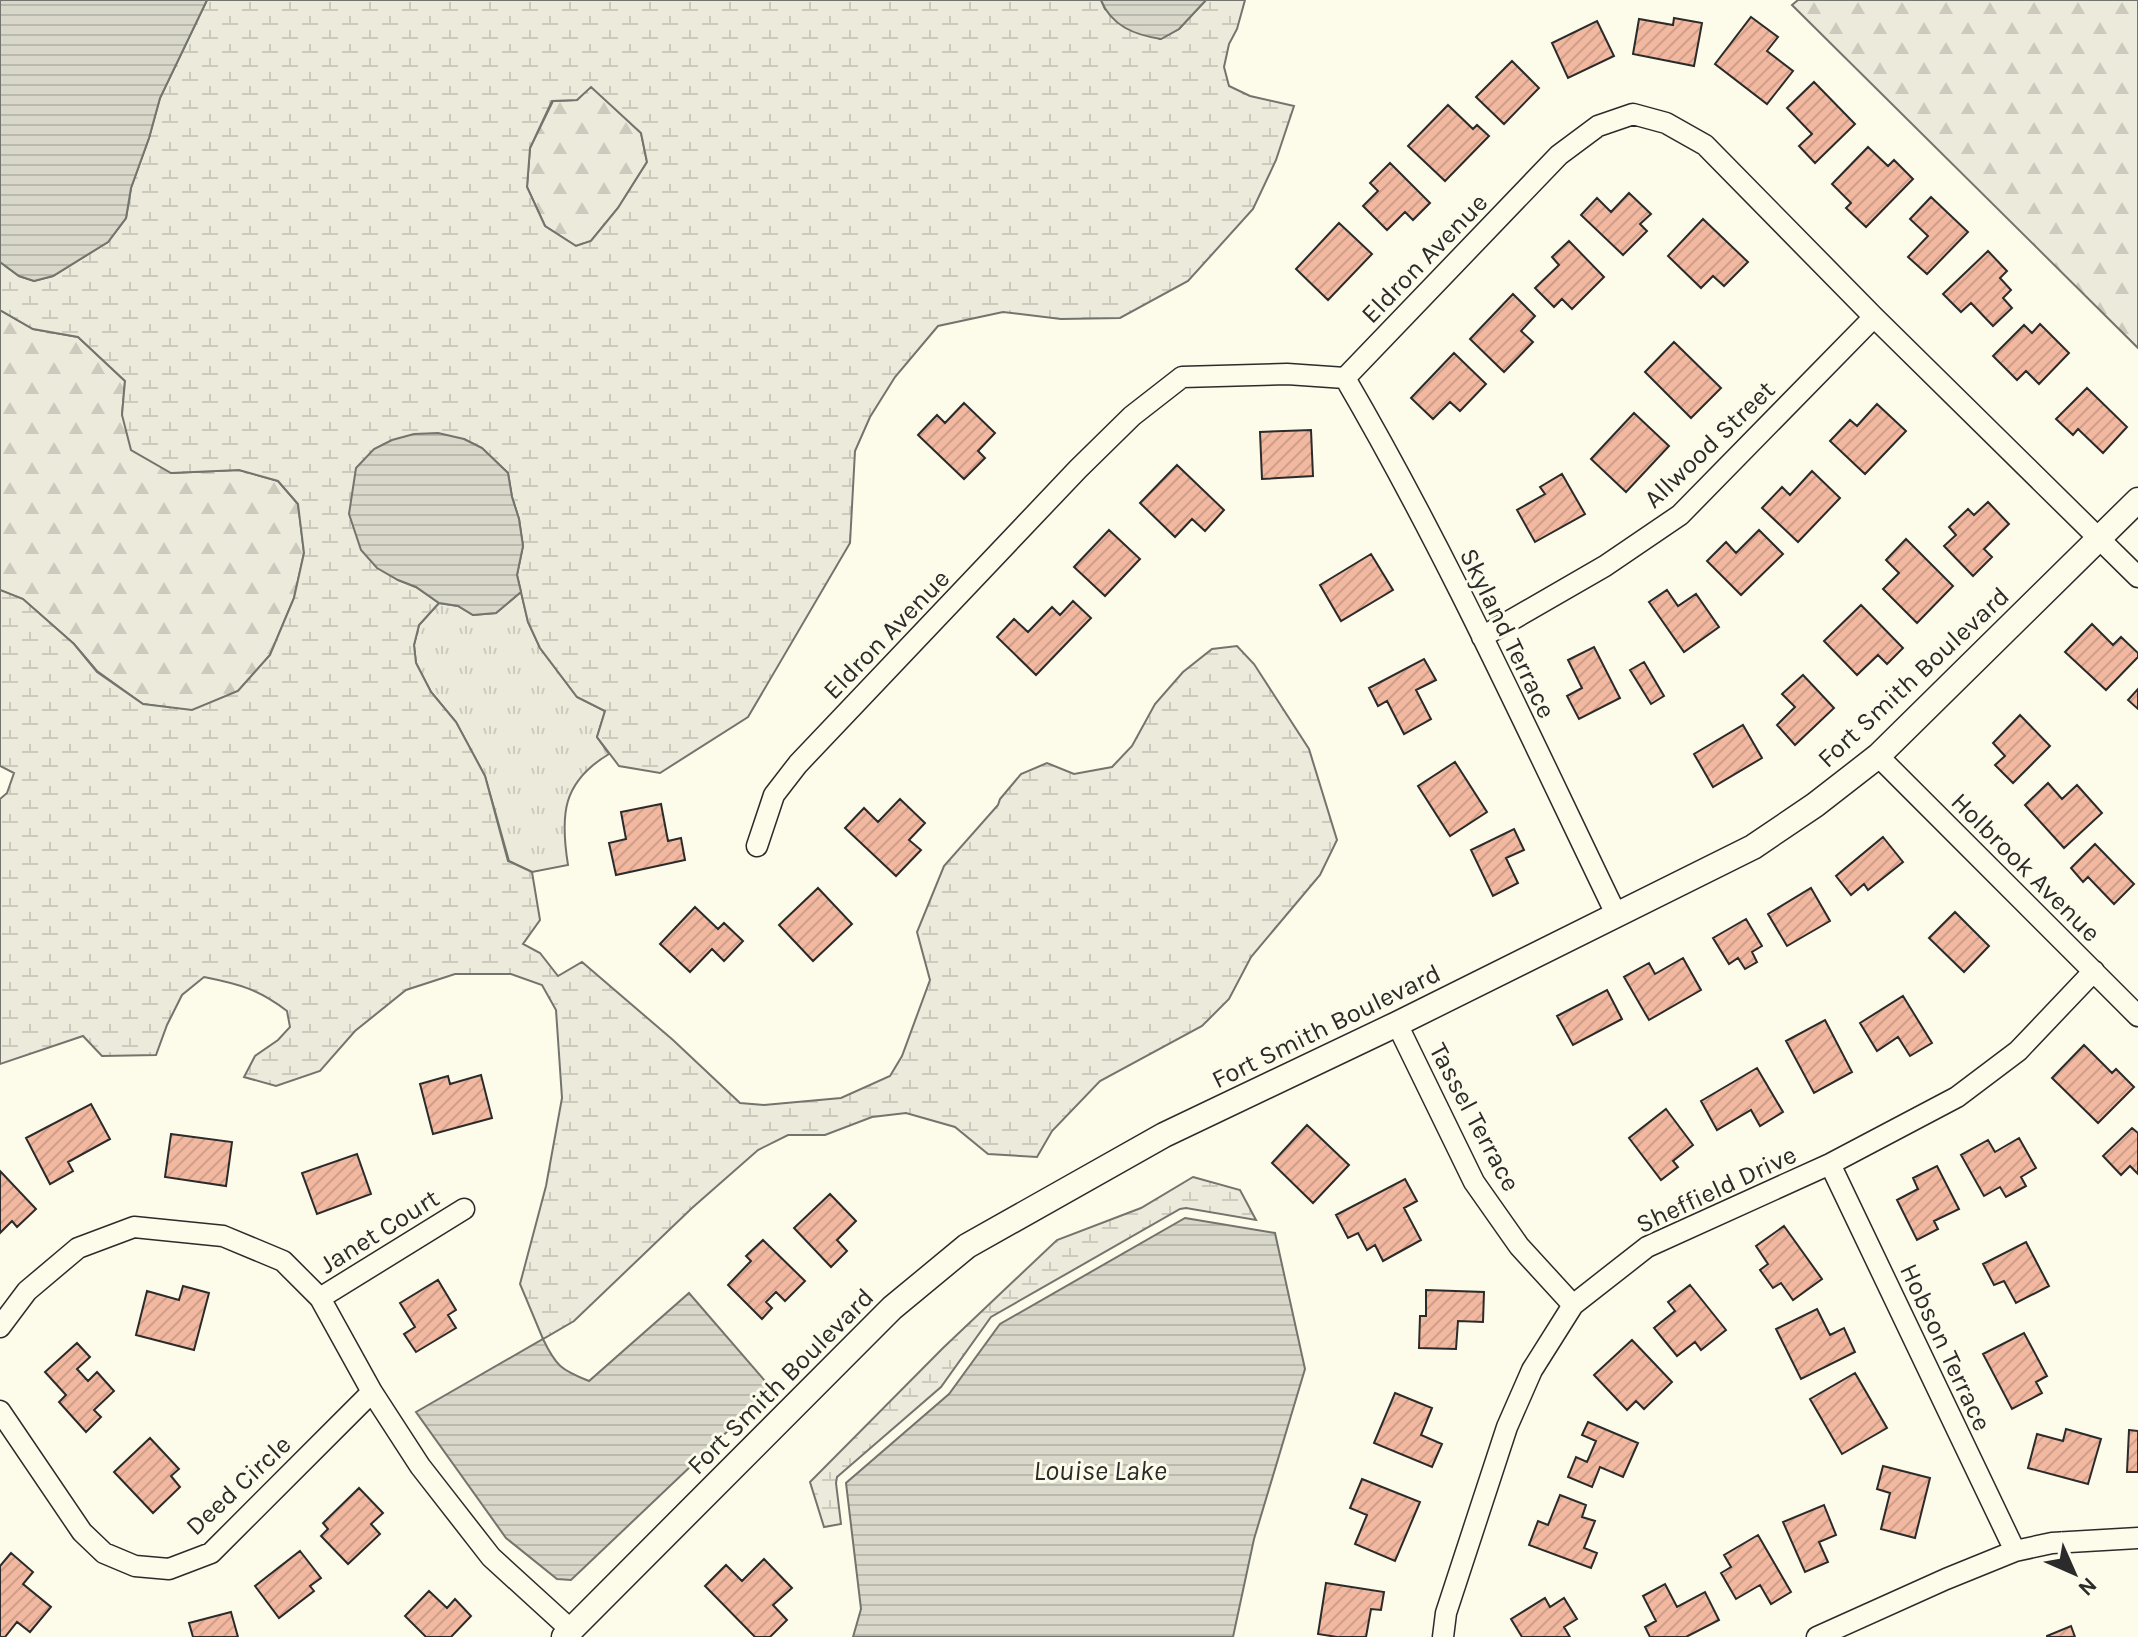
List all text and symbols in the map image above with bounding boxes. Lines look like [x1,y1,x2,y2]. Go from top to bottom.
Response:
street label: Eldron Avenue [1355,187,1494,330]
street label: Allwood Street [1638,374,1781,514]
street label: Skyland Terrace [1453,543,1562,723]
street label: Eldron Avenue [817,563,956,706]
street label: Fort Smith Boulevard [1811,581,2016,774]
street label: Holbrook Avenue [1945,786,2107,948]
street label: Fort Smith Boulevard [1207,958,1446,1095]
street label: Tassel Terrace [1422,1038,1527,1197]
street label: Sheffield Drive [1631,1139,1801,1240]
street label: Janet Court [314,1182,445,1280]
street label: Hobson Terrace [1893,1259,1998,1436]
street label: Fort Smith Boulevard [681,1282,880,1481]
street label: Deed Circle [179,1429,297,1542]
water label: Louise Lake [1033,1454,1167,1487]
north arrow [2034,1533,2114,1613]
text: N [2073,1572,2102,1601]

